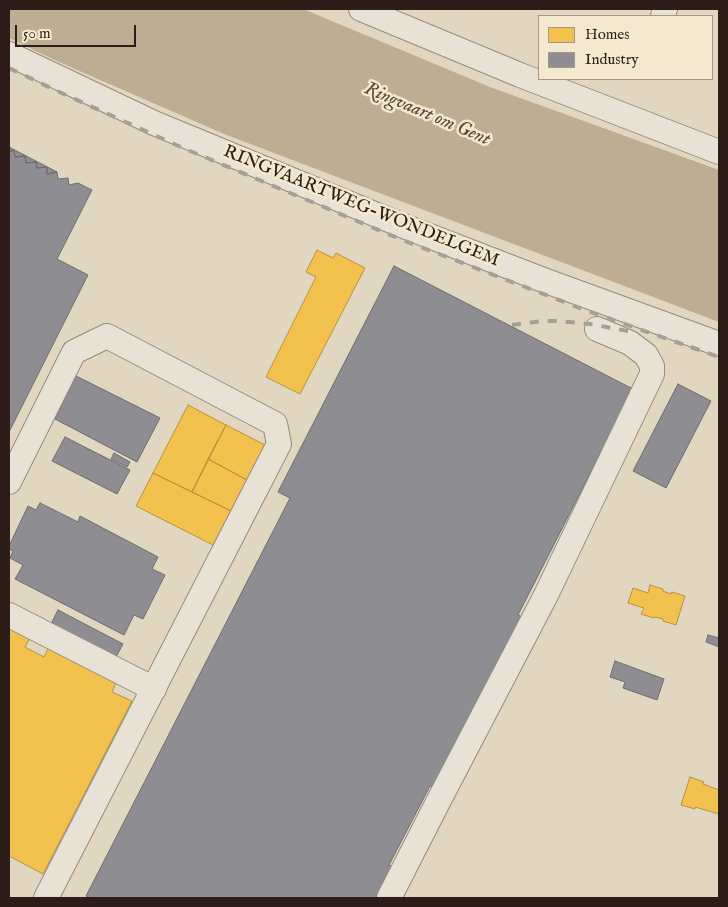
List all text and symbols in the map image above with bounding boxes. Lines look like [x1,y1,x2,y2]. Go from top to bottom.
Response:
scale bar [18,15,139,47]
legend [538,15,713,80]
text: 50 m [23,24,51,43]
text: Homes [585,25,629,44]
text: Industry [585,50,639,69]
water label: Ringvaart om Gent [361,78,493,152]
street label: RINGVAARTWEG-WONDELGEM [220,142,502,272]

